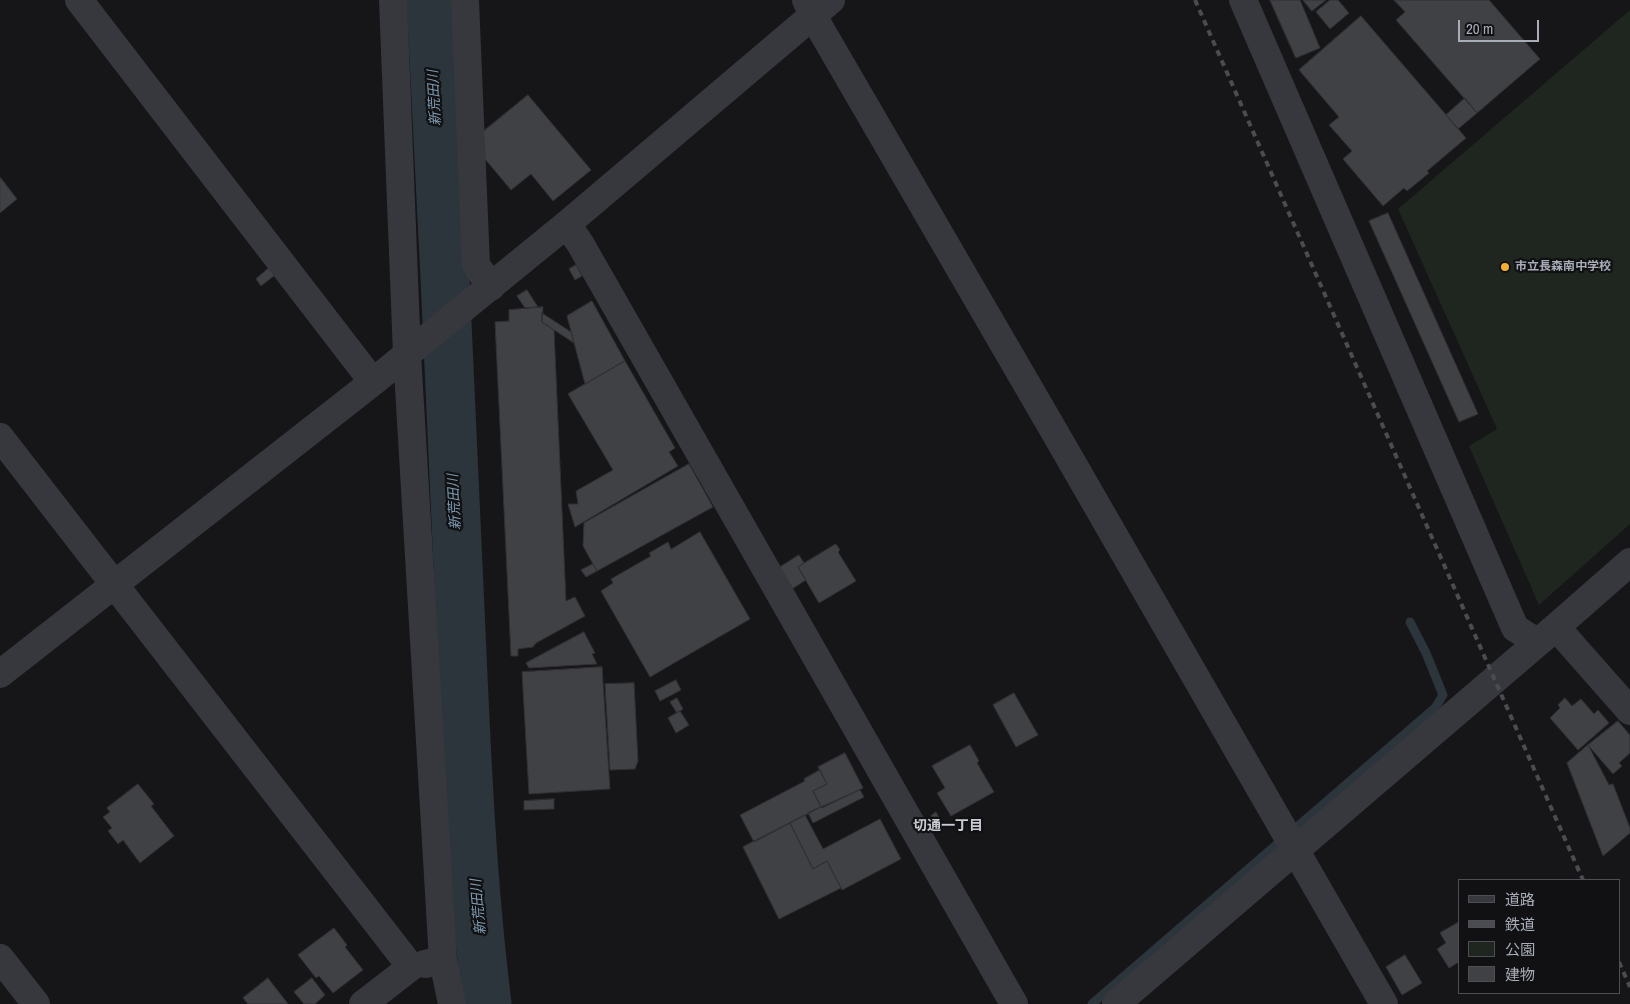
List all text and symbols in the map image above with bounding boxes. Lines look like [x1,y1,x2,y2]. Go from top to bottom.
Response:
scale bar [1460,10,1541,42]
text: 20 m [1466,18,1493,39]
water label: 新荒田川 [425,70,445,126]
place label: 市立長森南中学校 [1515,260,1611,274]
marker: 市立長森南中学校 [1499,261,1511,273]
water label: 新荒田川 [445,474,465,530]
district label: 切通一丁目 [913,818,983,834]
water label: 新荒田川 [468,878,490,936]
legend [1458,879,1620,994]
text: 道路 [1505,889,1535,910]
text: 鉄道 [1505,914,1535,935]
text: 公園 [1505,939,1535,960]
text: 建物 [1505,964,1535,985]

